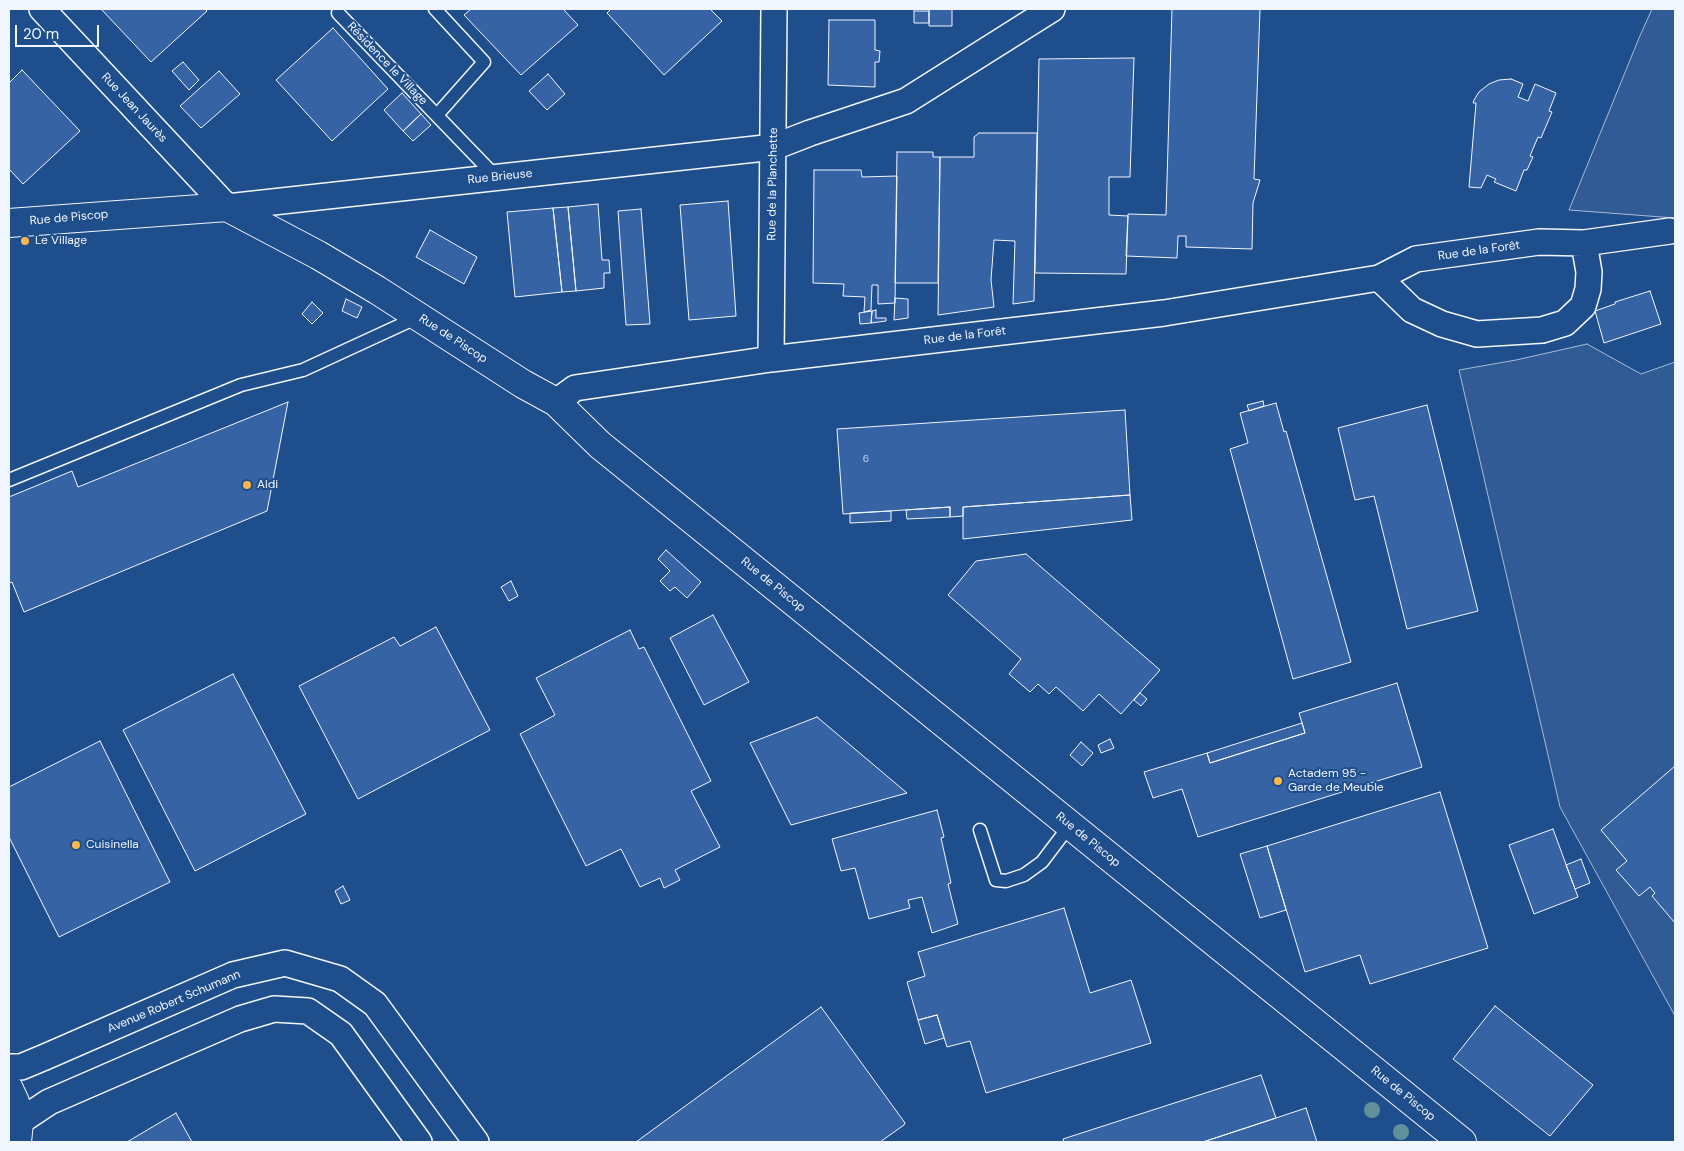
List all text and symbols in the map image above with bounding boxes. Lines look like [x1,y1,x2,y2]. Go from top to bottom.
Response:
scale bar [18,15,101,47]
street label: Résidence le Village [344,20,430,108]
text: 20 m [23,24,59,44]
street label: Rue Jean Jaurès [98,70,170,146]
street label: Rue de la Planchette [765,127,781,241]
street label: Rue Brieuse [467,166,533,188]
street label: Rue de Piscop [29,207,109,229]
place label: Le Village [35,234,87,248]
marker: Le Village [19,235,31,247]
street label: Rue de la Forêt [1437,238,1521,264]
street label: Rue de Piscop [416,311,490,367]
street label: Rue de la Forêt [923,324,1007,348]
house number: 6 [863,453,869,465]
place label: Aldi [257,478,278,492]
marker: Aldi [241,479,253,491]
street label: Rue de Piscop [738,555,808,615]
place label: Actadem 95 - Garde de Meuble [1288,767,1384,795]
marker: Actadem 95 - Garde de Meuble [1272,775,1284,787]
street label: Rue de Piscop [1053,810,1123,870]
place label: Cuisinella [86,838,139,852]
marker: Cuisinella [70,839,82,851]
street label: Avenue Robert Schumann [105,967,243,1037]
street label: Rue de Piscop [1368,1064,1438,1124]

